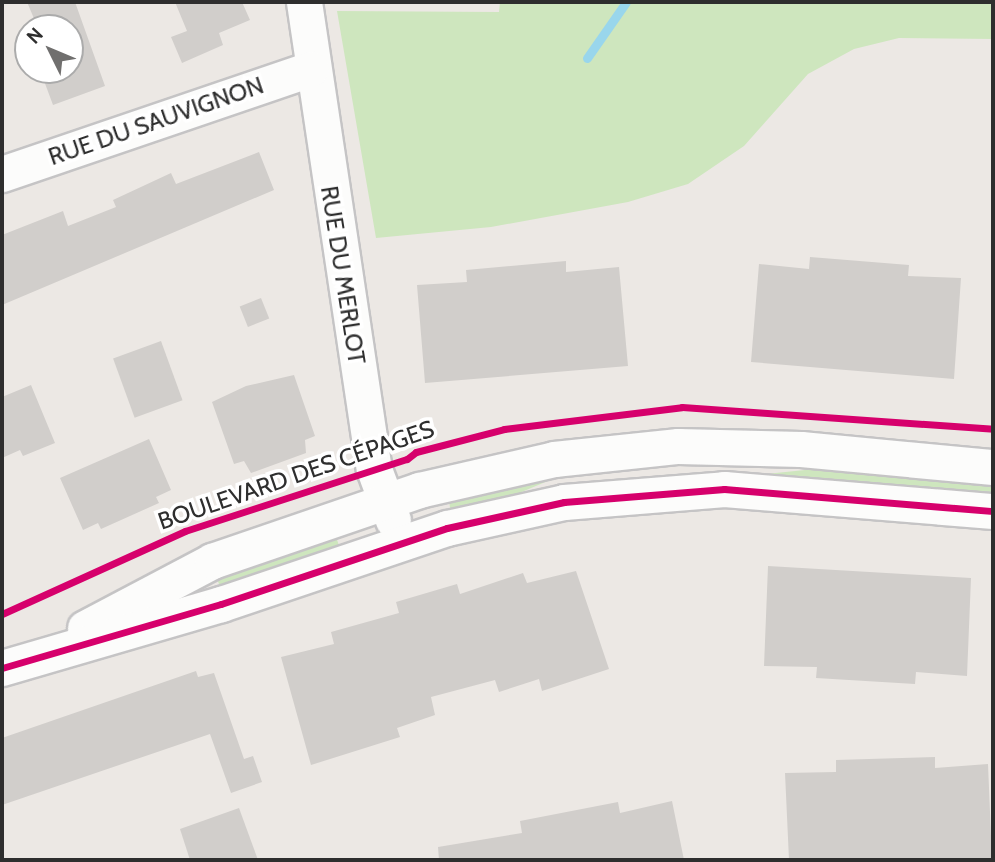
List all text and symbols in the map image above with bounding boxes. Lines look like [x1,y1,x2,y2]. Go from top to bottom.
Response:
north arrow [14,14,84,84]
text: N [22,23,48,48]
street label: RUE DU SAUVIGNON [45,71,267,171]
street label: RUE DU MERLOT [315,184,371,366]
street label: BOULEVARD DES CÉPAGES [154,414,438,536]

